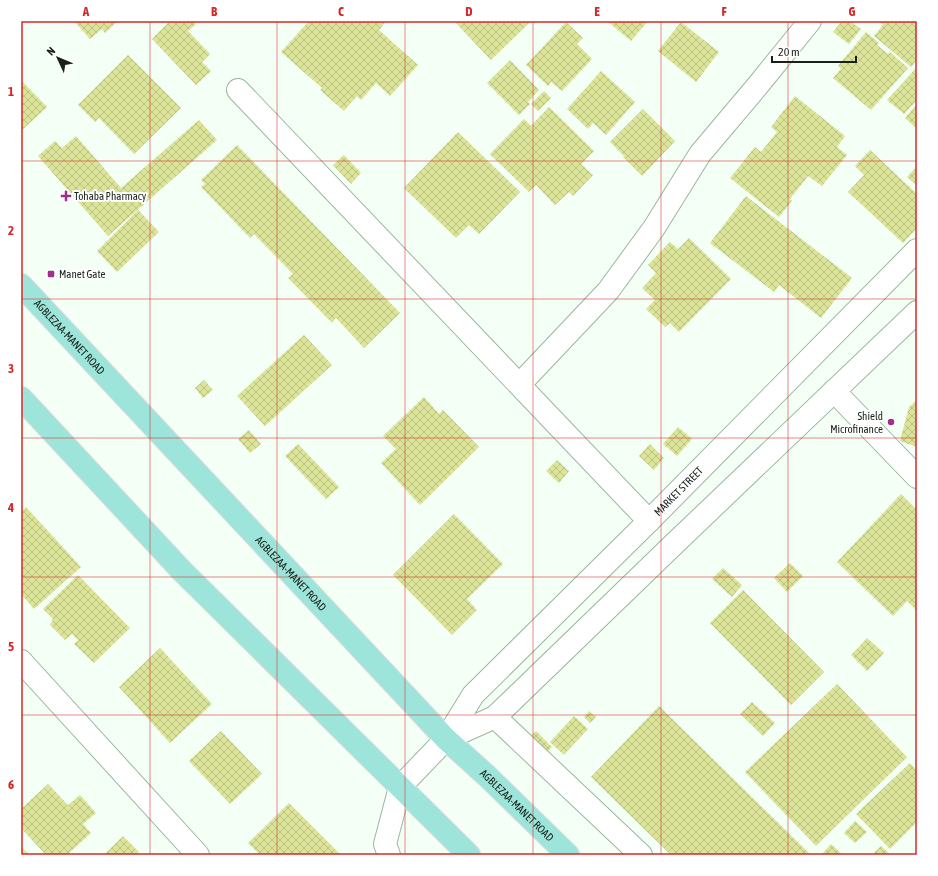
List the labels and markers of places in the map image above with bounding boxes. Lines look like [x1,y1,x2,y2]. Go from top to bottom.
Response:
place label: Tohaba Pharmacy [74,190,147,202]
marker: Tohaba Pharmacy [61,191,71,201]
place label: Manet Gate [59,268,106,280]
marker: Manet Gate [46,269,56,279]
place label: Shield Microfinance [830,410,883,435]
marker: Shield Microfinance [886,417,896,427]

